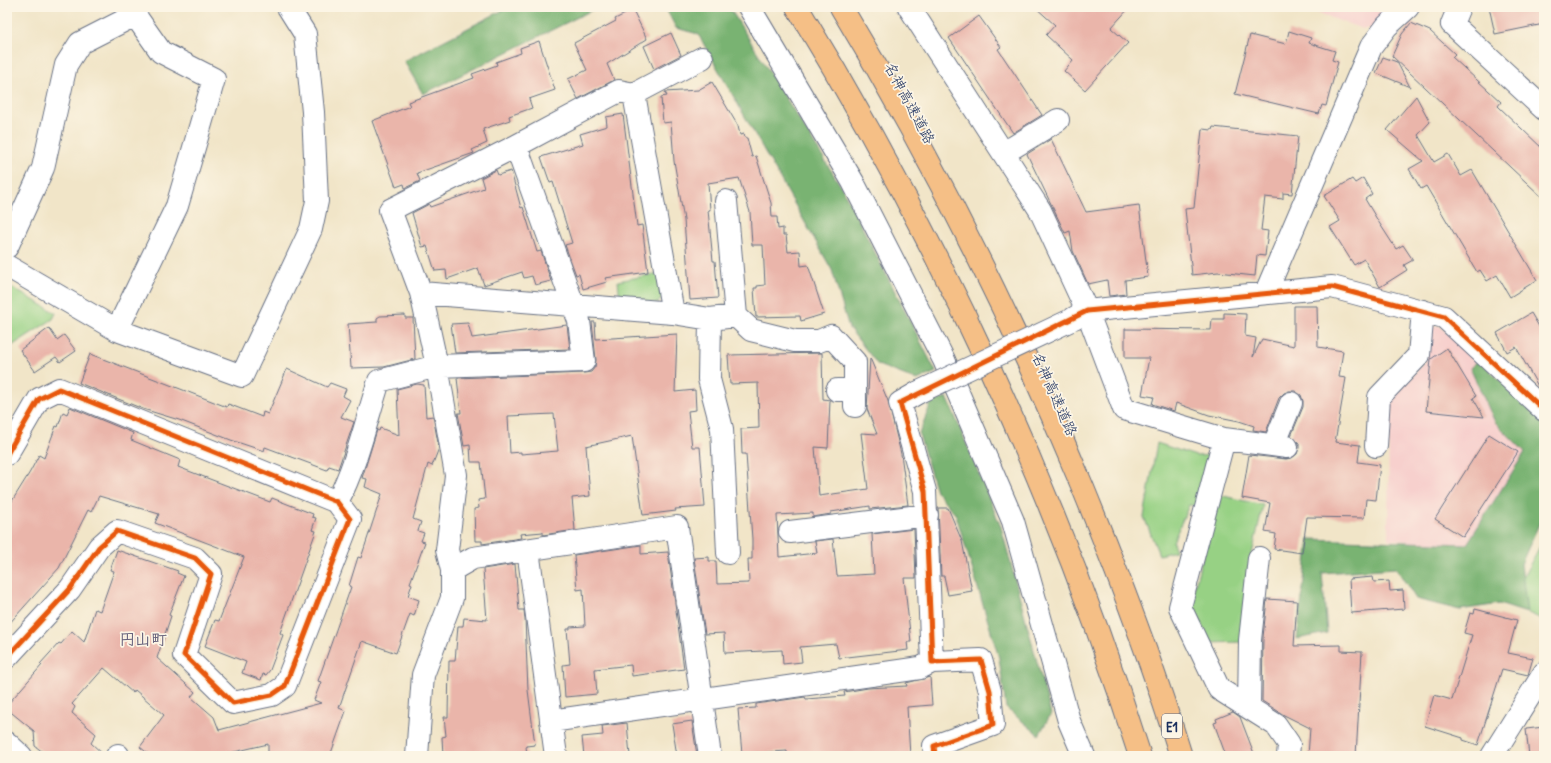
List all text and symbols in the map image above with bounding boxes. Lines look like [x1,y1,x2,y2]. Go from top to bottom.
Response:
street label: 名神高速道路 [880,58,940,148]
street label: 名神高速道路 [1027,349,1083,439]
district label: 円山町 [119,628,167,650]
road number: E1 [1162,714,1182,738]

